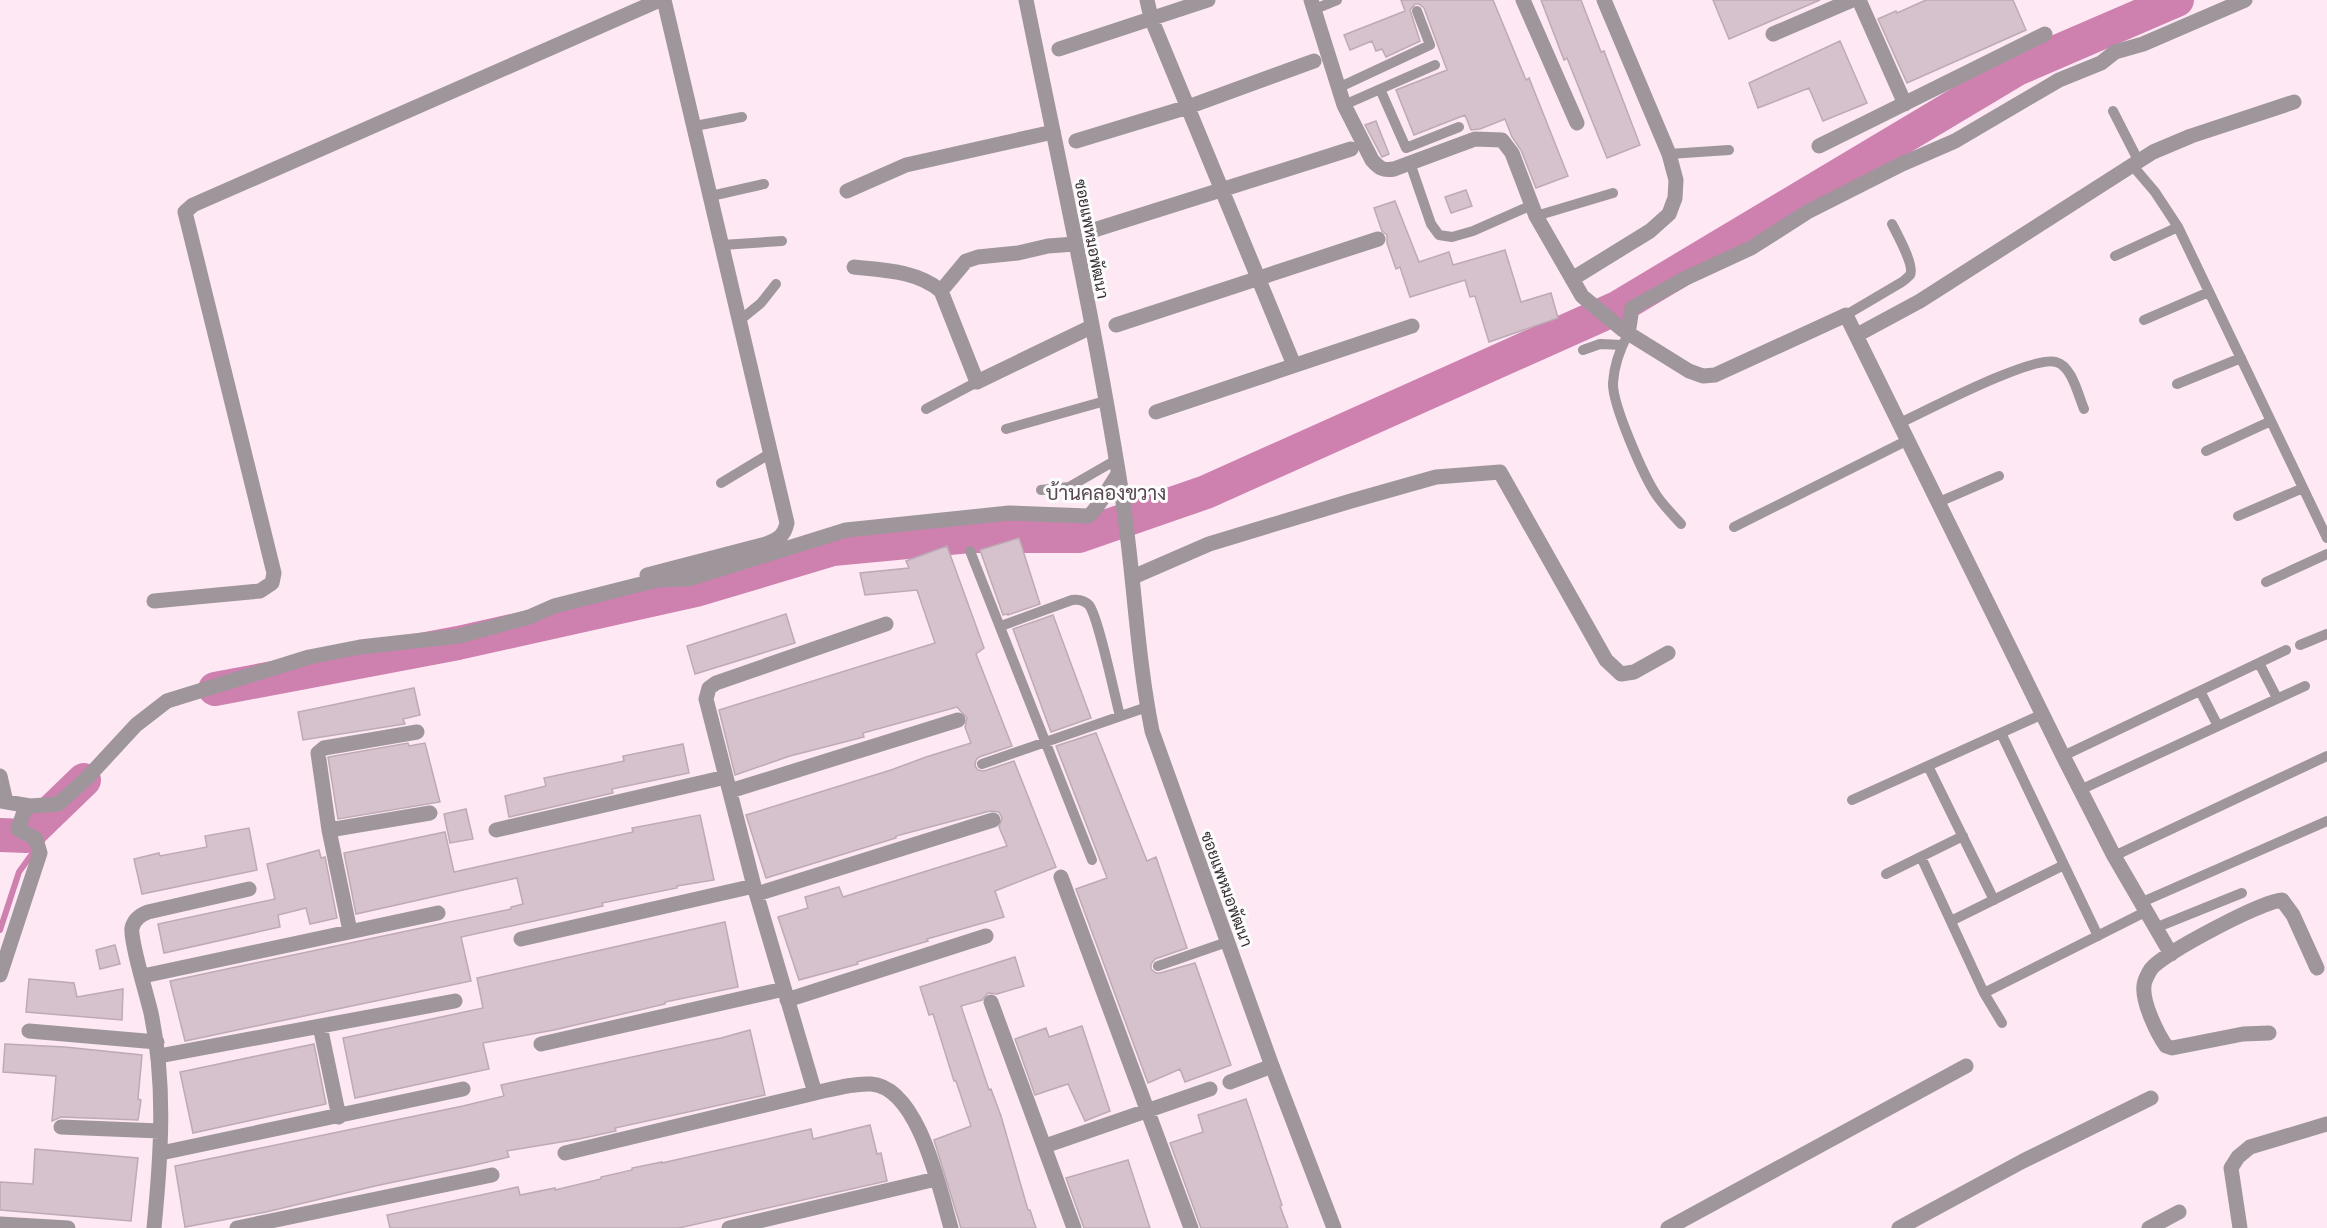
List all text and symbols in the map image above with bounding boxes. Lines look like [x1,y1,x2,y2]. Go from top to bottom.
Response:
street label: ซอยแพหมอพัฒนา [1072,178,1113,300]
district label: บ้านคลองขวาง [1046,481,1166,504]
street label: ซอยแพหมอพัฒนา [1198,829,1257,949]

